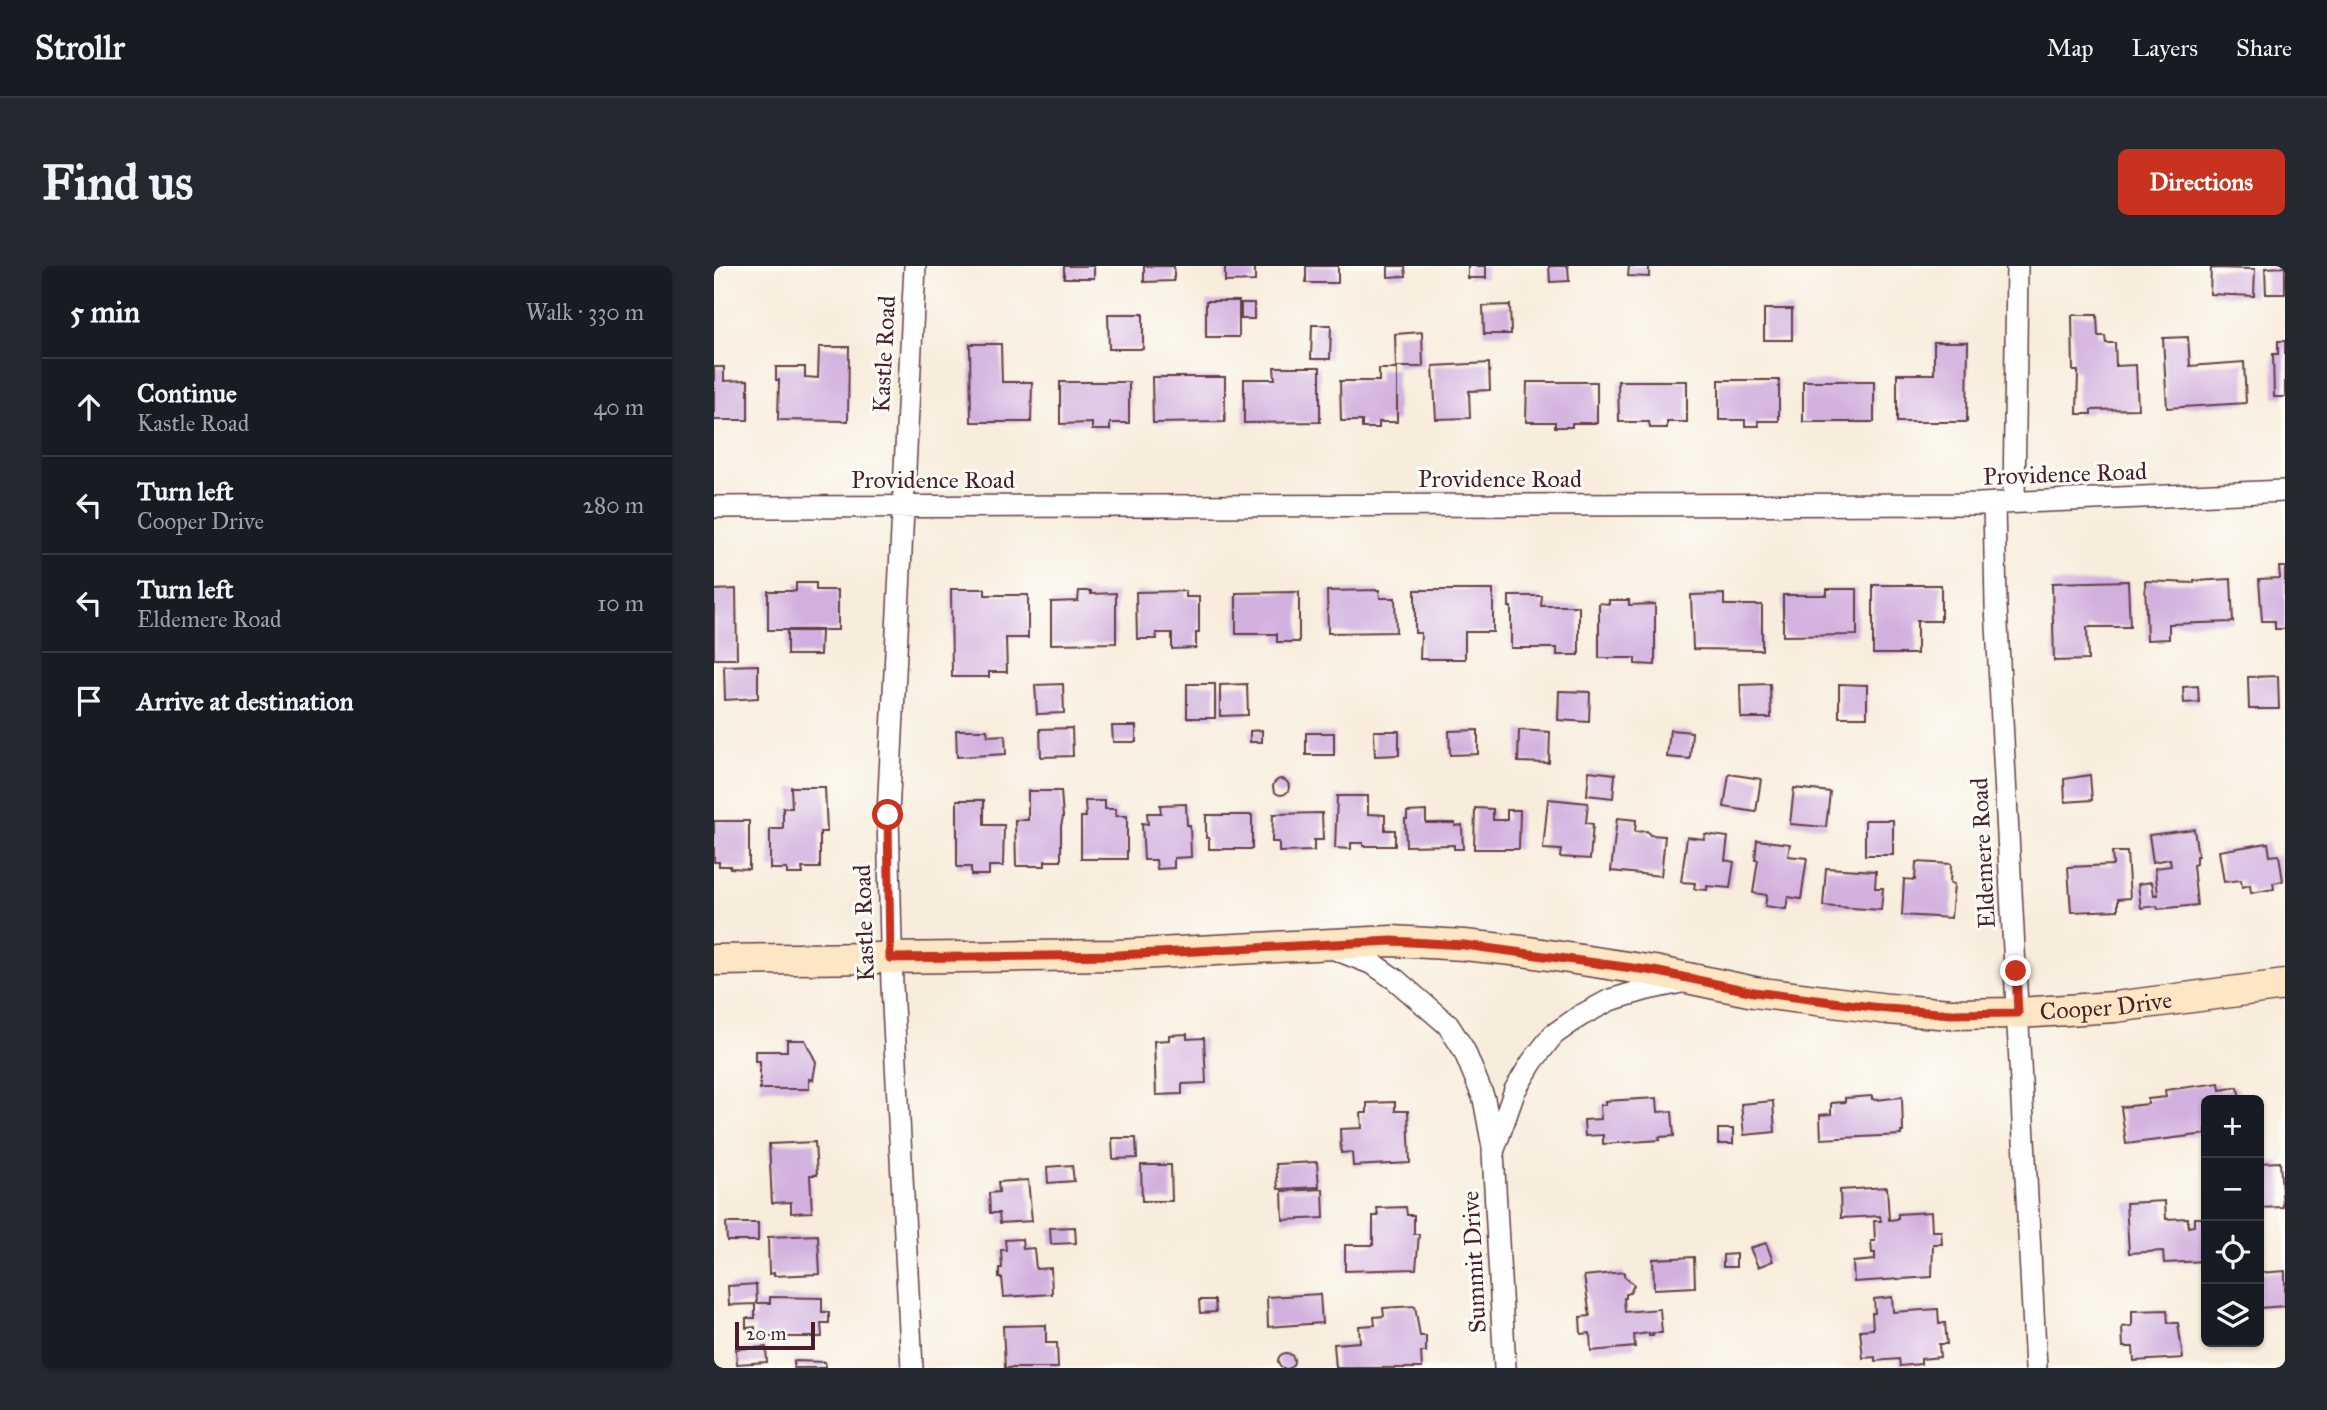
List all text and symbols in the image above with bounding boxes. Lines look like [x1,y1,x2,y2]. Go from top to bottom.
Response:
text: Strollr [35,28,125,68]
text: Map [2047,33,2094,63]
text: Layers [2132,33,2198,63]
text: Share [2236,33,2292,63]
button: Directions [2118,149,2285,215]
text: Find us [42,153,193,212]
text: 5 min [70,294,140,330]
street label: Kastle Road [866,295,902,413]
text: Walk · 330 m [526,298,644,326]
text: Continue [137,377,237,409]
icon: ahead [70,388,108,426]
text: 40 m [594,393,644,421]
text: Kastle Road [137,409,249,437]
street label: Providence Road [1982,456,2148,492]
street label: Providence Road [1418,464,1582,494]
street label: Providence Road [851,465,1015,495]
text: Turn left [137,475,233,507]
icon: left [70,486,108,524]
text: 280 m [583,491,644,519]
text: Cooper Drive [137,507,264,535]
text: Turn left [137,573,233,605]
icon: left [70,584,108,622]
text: 10 m [597,589,644,617]
text: Eldemere Road [137,605,282,633]
icon: arrive [70,682,108,720]
text: Arrive at destination [137,685,354,717]
street label: Eldemere Road [1964,777,2002,929]
route start [872,799,903,830]
street label: Kastle Road [847,864,881,982]
route end [2000,955,2031,986]
street label: Cooper Drive [2039,985,2174,1027]
map controls [2201,1095,2264,1347]
button: + [2201,1095,2264,1158]
button: − [2201,1158,2264,1221]
street label: Summit Drive [1455,1190,1493,1334]
button: locate [2201,1221,2264,1284]
button: layers [2201,1284,2264,1347]
scale bar [735,1319,816,1351]
text: 20 m [746,1322,787,1345]

